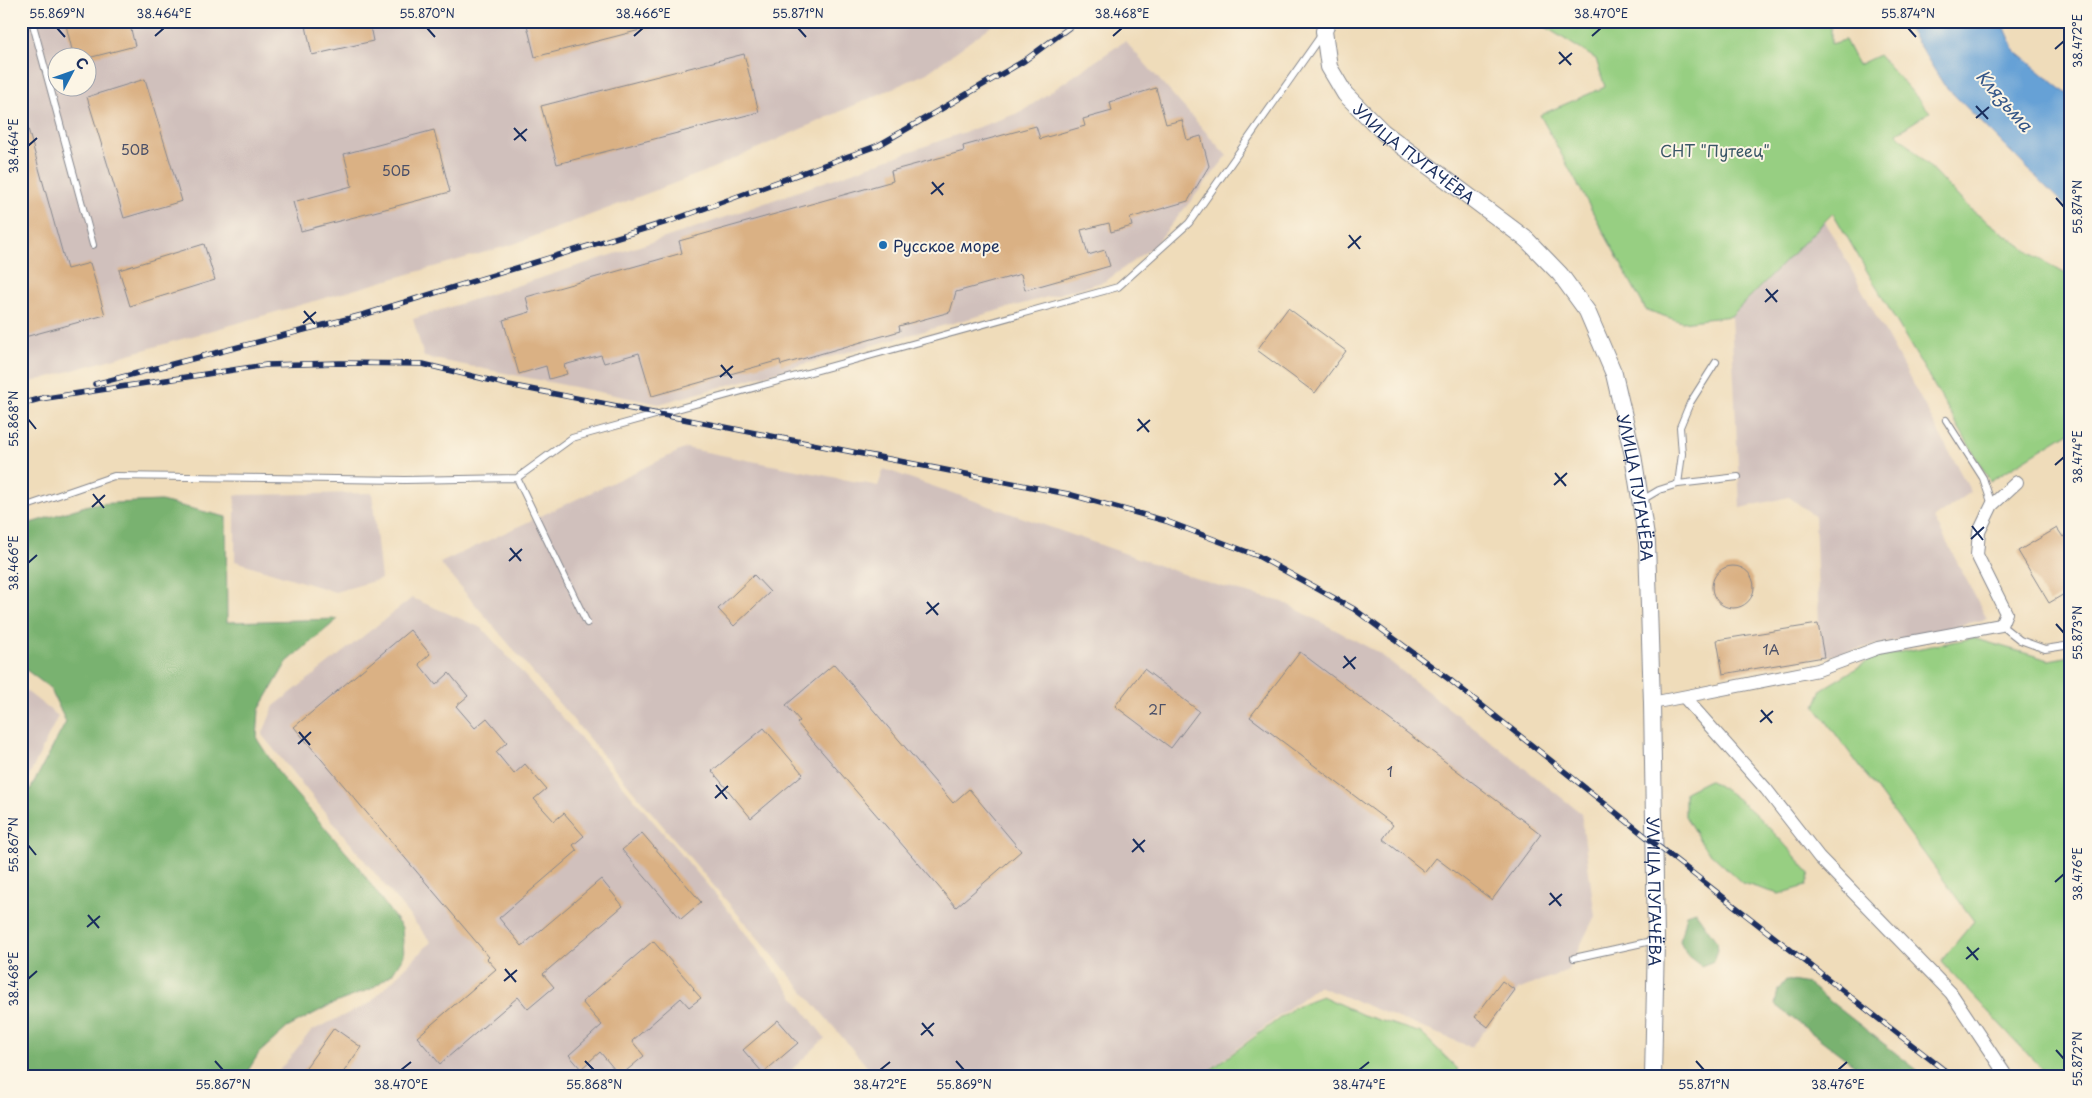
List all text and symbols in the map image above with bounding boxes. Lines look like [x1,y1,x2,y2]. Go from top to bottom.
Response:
text: 55.869°N [29,4,85,22]
text: 38.464°E [136,4,192,22]
text: 55.870°N [399,4,455,22]
text: 38.466°E [615,4,671,22]
text: 55.871°N [772,4,824,22]
text: 38.468°E [1094,4,1150,22]
text: 38.470°E [1574,4,1628,22]
text: 55.874°N [1881,4,1935,22]
text: 38.472°E [2068,14,2086,68]
north arrow [48,48,98,98]
text: С [71,52,94,74]
water label: Клязьма [1970,63,2040,138]
street label: УЛИЦА ПУГАЧЁВА [1348,97,1481,209]
text: 38.464°E [4,118,22,174]
park label: СНТ "Путеец" [1660,138,1770,162]
house number: 50В [121,139,149,160]
house number: 50Б [382,160,410,181]
text: 55.874°N [2068,180,2086,234]
place label: Русское море [893,233,1000,257]
marker: Русское море [877,239,889,251]
text: 55.868°N [4,391,22,447]
street label: УЛИЦА ПУГАЧЁВА [1612,411,1660,562]
text: 38.474°E [2068,430,2086,484]
text: 38.466°E [4,535,22,591]
text: 55.873°N [2068,606,2086,660]
house number: 1А [1762,639,1780,660]
house number: 2Г [1148,699,1166,720]
house number: 1 [1387,761,1393,782]
text: 55.867°N [4,817,22,873]
street label: УЛИЦА ПУГАЧЁВА [1642,817,1668,967]
text: 38.476°E [2068,847,2086,901]
text: 38.468°E [4,951,22,1007]
text: 55.872°N [2068,1031,2086,1087]
text: 55.867°N [195,1075,251,1093]
text: 38.470°E [374,1075,428,1093]
text: 55.868°N [566,1075,622,1093]
text: 38.472°E [853,1075,907,1093]
text: 55.869°N [936,1075,992,1093]
text: 38.474°E [1332,1075,1386,1093]
text: 55.871°N [1678,1075,1730,1093]
text: 38.476°E [1811,1075,1865,1093]

